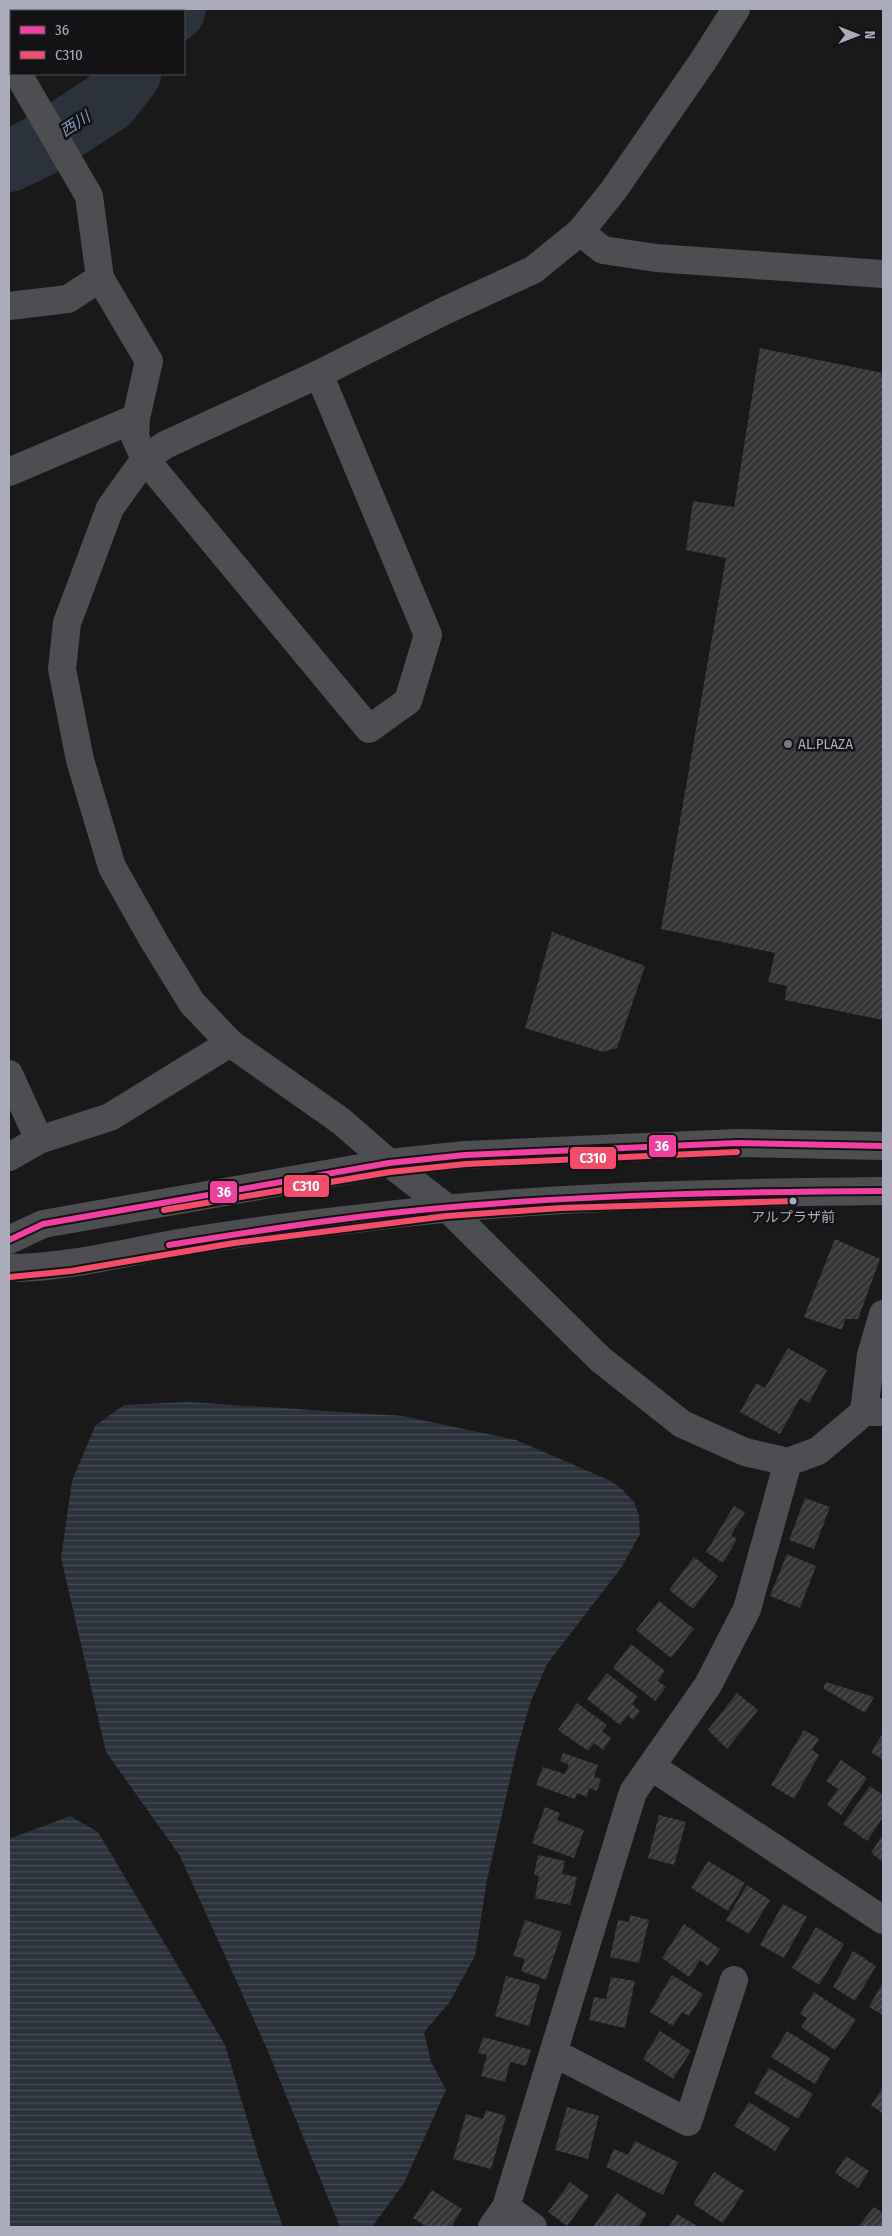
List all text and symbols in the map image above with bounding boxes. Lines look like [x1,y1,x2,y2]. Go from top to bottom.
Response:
legend [10,10,185,75]
north arrow [832,10,882,60]
text: 36 [55,21,69,39]
text: N [861,31,878,39]
text: C310 [55,46,83,64]
water label: 西川 [56,106,95,141]
place label: AL.PLAZA [798,735,853,753]
marker: AL.PLAZA [782,738,794,750]
line badge: 36 [648,1134,677,1158]
text: 36 [654,1138,669,1155]
line badge: C310 [569,1146,617,1170]
text: C310 [579,1150,607,1167]
line badge: C310 [283,1174,330,1198]
text: C310 [292,1178,320,1195]
line badge: 36 [209,1180,238,1204]
text: 36 [216,1184,231,1201]
marker: アルプラザ前 [788,1196,798,1206]
place label: アルプラザ前 [751,1209,835,1226]

